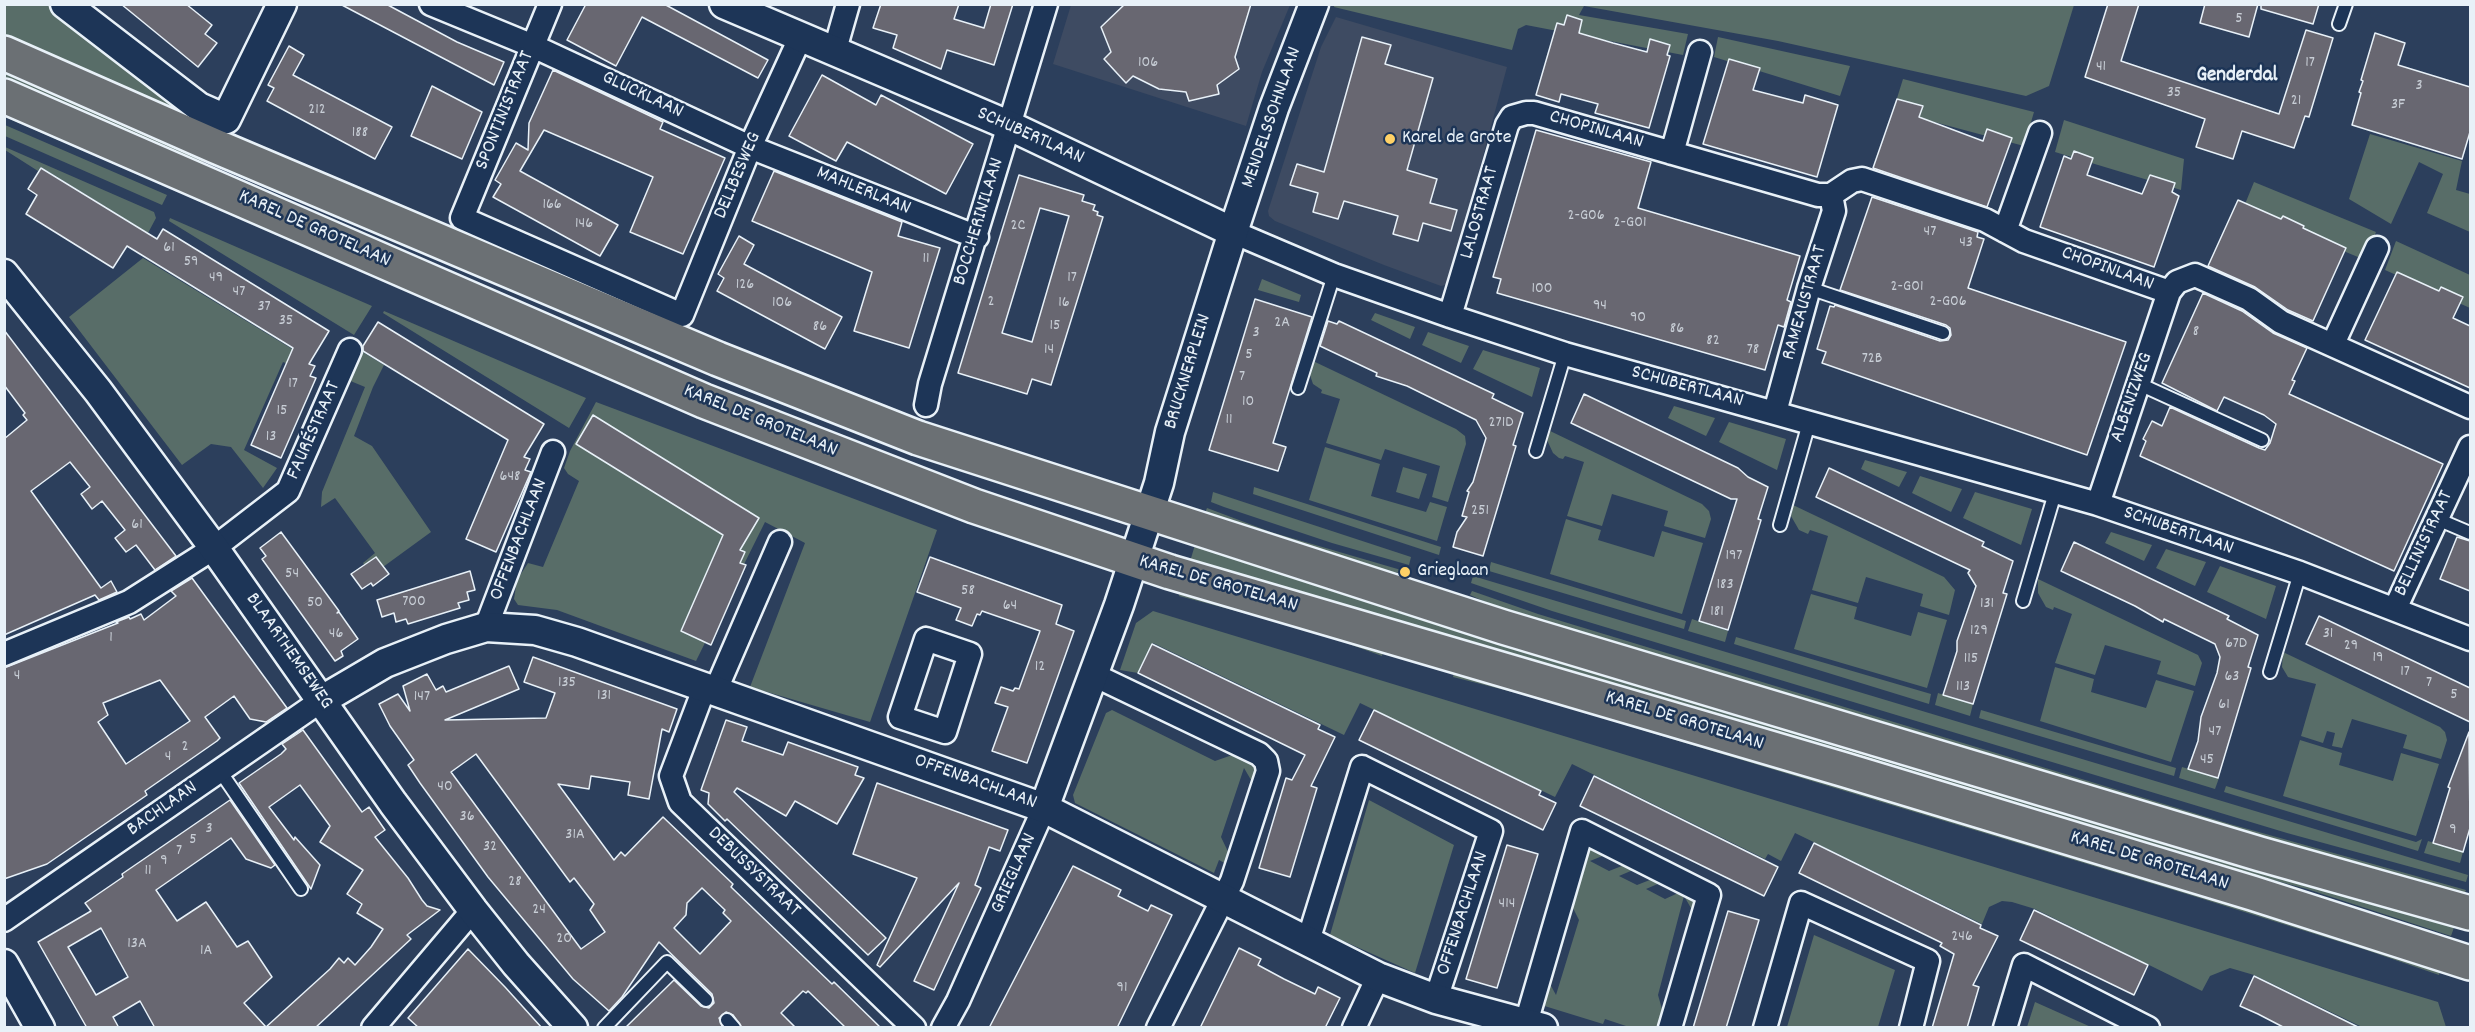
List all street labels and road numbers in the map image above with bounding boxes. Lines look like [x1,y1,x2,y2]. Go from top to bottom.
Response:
street label: MENDELSSOHNLAAN [1238,44,1308,192]
street label: SPONTINISTRAAT [471,48,541,174]
street label: GLUCKLAAN [598,67,686,125]
street label: SCHUBERTLAAN [973,103,1087,171]
street label: CHOPINLAAN [1546,106,1646,156]
street label: DELIBESWEG [710,129,768,223]
street label: BOCCHERINILAAN [949,155,1011,289]
street label: MAHLERLAAN [812,162,914,222]
street label: LALOSTRAAT [1456,164,1506,262]
street label: KAREL DE GROTELAAN [234,186,394,274]
street label: CHOPINLAAN [2057,242,2157,298]
street label: RAMEAUSTRAAT [1778,243,1834,363]
street label: BRUCKNERPLEIN [1160,312,1218,432]
street label: ALBENIZWEG [2106,350,2160,446]
street label: SCHUBERTLAAN [1628,362,1746,414]
street label: FAURÉSTRAAT [283,378,347,484]
street label: KAREL DE GROTELAAN [679,380,841,464]
street label: OFFENBACHLAAN [486,476,554,604]
street label: BELLINISTRAAT [2390,487,2460,601]
street label: SCHUBERTLAAN [2120,502,2236,562]
street label: KAREL DE GROTELAAN [1136,551,1300,619]
street label: BLAARTHEMSEWEG [239,589,337,715]
street label: KAREL DE GROTELAAN [1602,687,1766,757]
street label: OFFENBACHLAAN [910,750,1040,816]
street label: BACHLAAN [123,777,203,843]
street label: DEBUSSYSTRAAT [702,823,804,923]
street label: KAREL DE GROTELAAN [2067,827,2231,897]
street label: GRIEGLAAN [987,830,1043,918]
street label: OFFENBACHLAAN [1433,849,1495,979]

